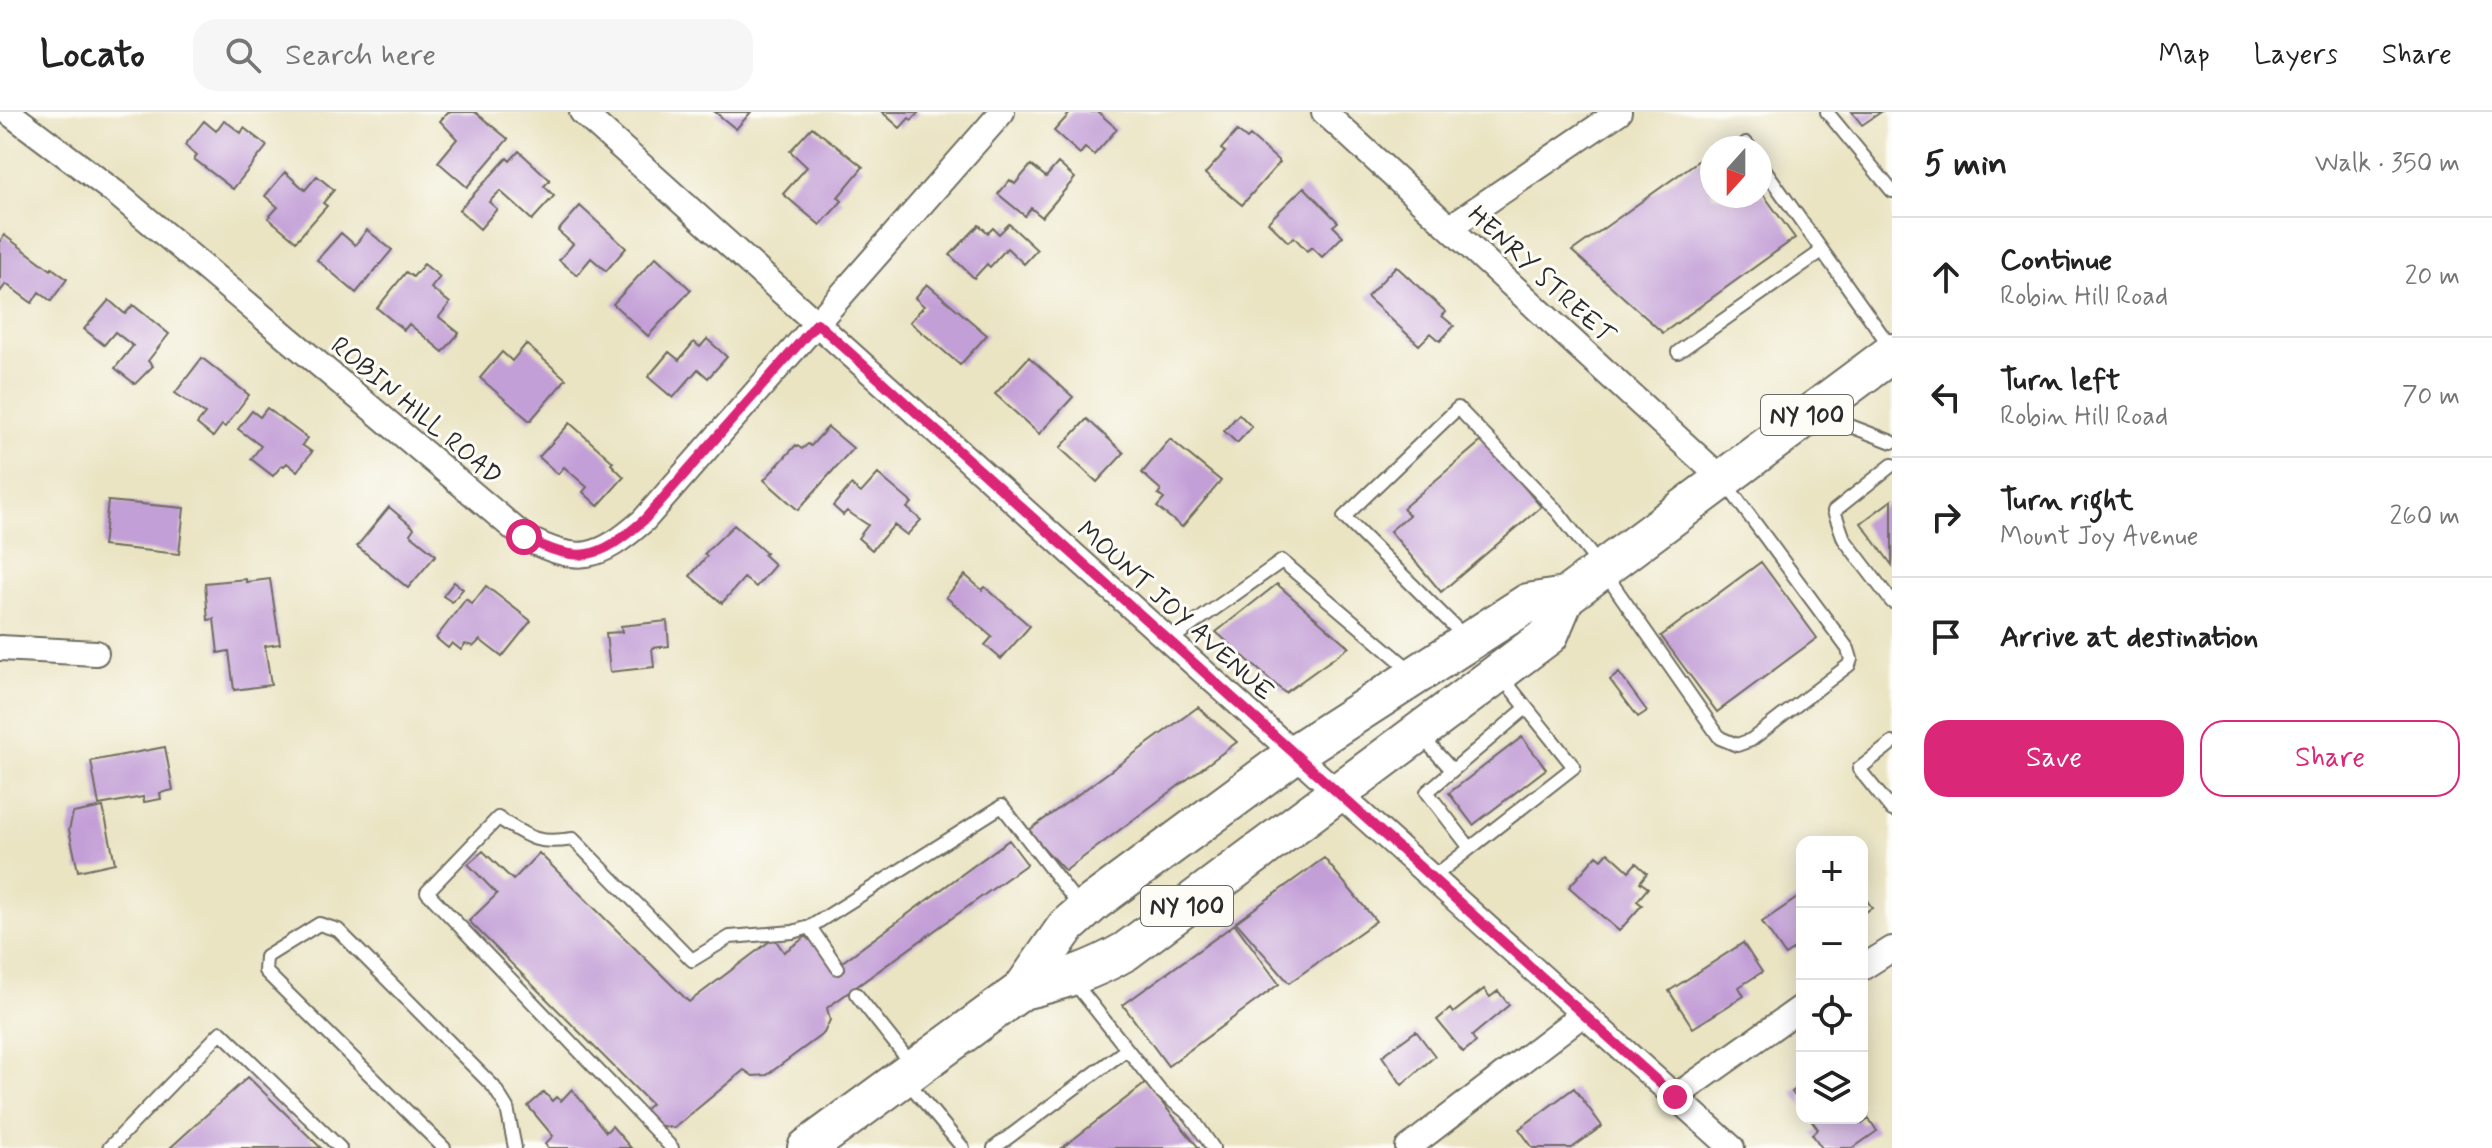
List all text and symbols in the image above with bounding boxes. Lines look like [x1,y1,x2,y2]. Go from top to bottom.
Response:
search box [193,19,753,91]
text: Locato [40,31,145,80]
icon: search [221,33,265,77]
text: Search here [285,36,436,75]
text: Map [2159,37,2210,74]
text: Layers [2254,37,2338,74]
text: Share [2382,37,2452,74]
north arrow [1700,136,1772,208]
text: 5 min [1924,142,2007,187]
text: Walk · 350 m [2315,147,2460,181]
street label: HENRY STREET [1460,199,1622,353]
text: Continue [2000,241,2112,280]
icon: ahead [1924,255,1968,299]
text: 20 m [2405,260,2460,294]
text: Robin Hill Road [2000,280,2168,314]
street label: ROBIN HILL ROAD [323,330,509,493]
text: Turn left [2000,361,2120,400]
icon: left [1924,375,1968,419]
text: 70 m [2402,380,2460,414]
road number: NY 100 [1761,395,1853,435]
text: Robin Hill Road [2000,400,2168,434]
text: Turn right [2000,481,2133,520]
icon: right [1924,495,1968,539]
text: 260 m [2390,500,2460,534]
street label: MOUNT JOY AVENUE [1069,514,1281,709]
route start [506,519,542,555]
text: Mount Joy Avenue [2000,520,2198,554]
icon: arrive [1924,615,1968,659]
text: Arrive at destination [2000,618,2258,657]
button: Save [1924,720,2184,797]
button: Share [2200,720,2460,797]
map controls [1796,836,1868,1124]
button: + [1796,836,1868,908]
road number: NY 100 [1141,886,1233,926]
button: − [1796,908,1868,980]
button: locate [1796,980,1868,1052]
button: layers [1796,1052,1868,1124]
route end [1657,1079,1693,1115]

